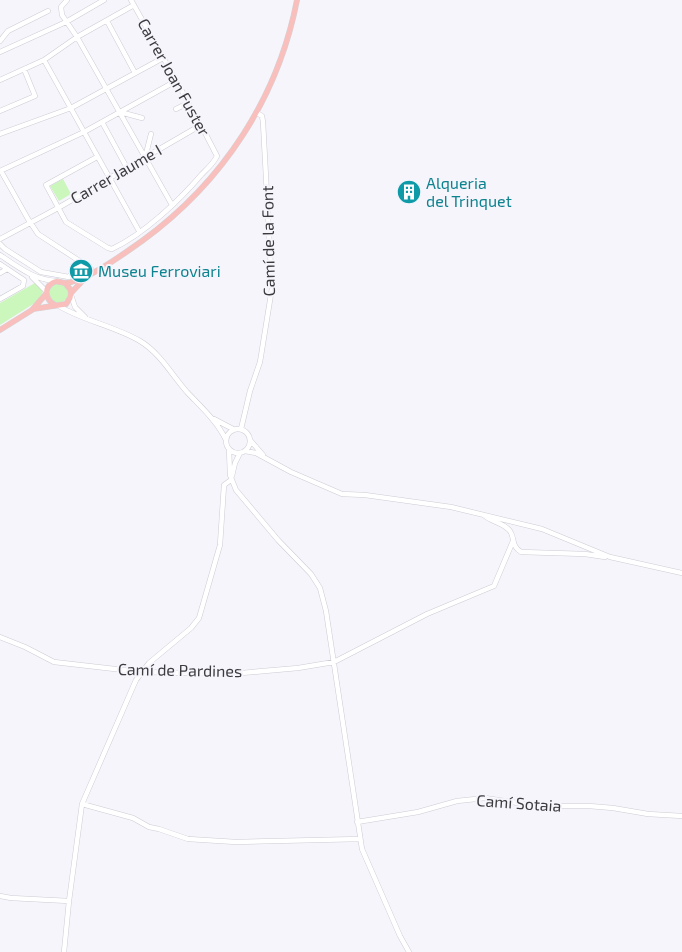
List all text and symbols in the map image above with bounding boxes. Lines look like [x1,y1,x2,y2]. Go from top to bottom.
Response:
street label: Carrer Joan Fuster [134,15,215,139]
street label: Carrer Jaume I [67,140,165,207]
place label: Alqueria del Trinquet [426,173,512,210]
building icon: Alqueria del Trinquet [396,179,422,205]
street label: Camí de la Font [257,185,278,297]
museum icon: Museu Ferroviari [68,258,94,284]
place label: Museu Ferroviari [98,261,221,280]
street label: Camí de Pardines [118,659,242,680]
street label: Camí Sotaia [476,790,562,815]

